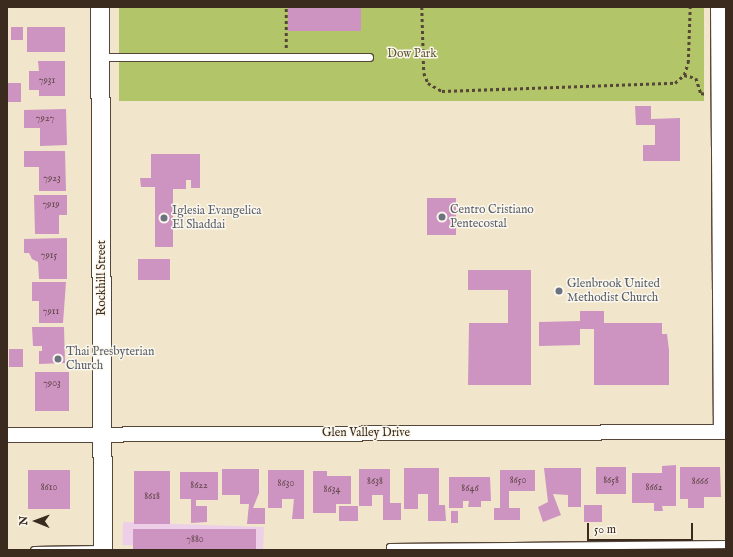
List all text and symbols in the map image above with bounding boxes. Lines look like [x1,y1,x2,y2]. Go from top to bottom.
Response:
park label: Dow Park [387,47,437,61]
house number: 7931 [39,75,55,87]
house number: 7927 [36,113,54,125]
house number: 7923 [43,173,61,185]
house number: 7919 [42,199,60,211]
place label: Centro Cristiano Pentecostal [450,203,534,231]
place label: Iglesia Evangelica El Shaddai [172,204,262,232]
marker: Centro Cristiano Pentecostal [437,212,447,222]
marker: Iglesia Evangelica El Shaddai [159,213,169,223]
street label: Rockhill Street [95,240,109,316]
house number: 7915 [41,250,57,262]
place label: Glenbrook United Methodist Church [567,277,660,305]
marker: Glenbrook United Methodist Church [554,286,564,296]
house number: 7911 [43,306,59,318]
place label: Thai Presbyterian Church [66,345,154,373]
marker: Thai Presbyterian Church [53,354,63,364]
house number: 7903 [43,378,61,390]
street label: Glen Valley Drive [322,426,410,440]
house number: 8650 [510,475,526,487]
house number: 8658 [603,475,619,487]
house number: 8638 [367,476,383,488]
house number: 8666 [692,476,708,488]
house number: 8630 [278,478,294,490]
house number: 8622 [190,480,208,492]
house number: 8610 [41,482,57,494]
house number: 8662 [645,482,663,494]
house number: 8646 [461,483,479,495]
house number: 8634 [324,484,340,496]
house number: 8618 [144,491,160,503]
north arrow [16,501,56,541]
scale bar [589,515,695,541]
text: N [17,516,31,526]
text: 50 m [594,522,616,537]
house number: 7880 [186,534,204,546]

